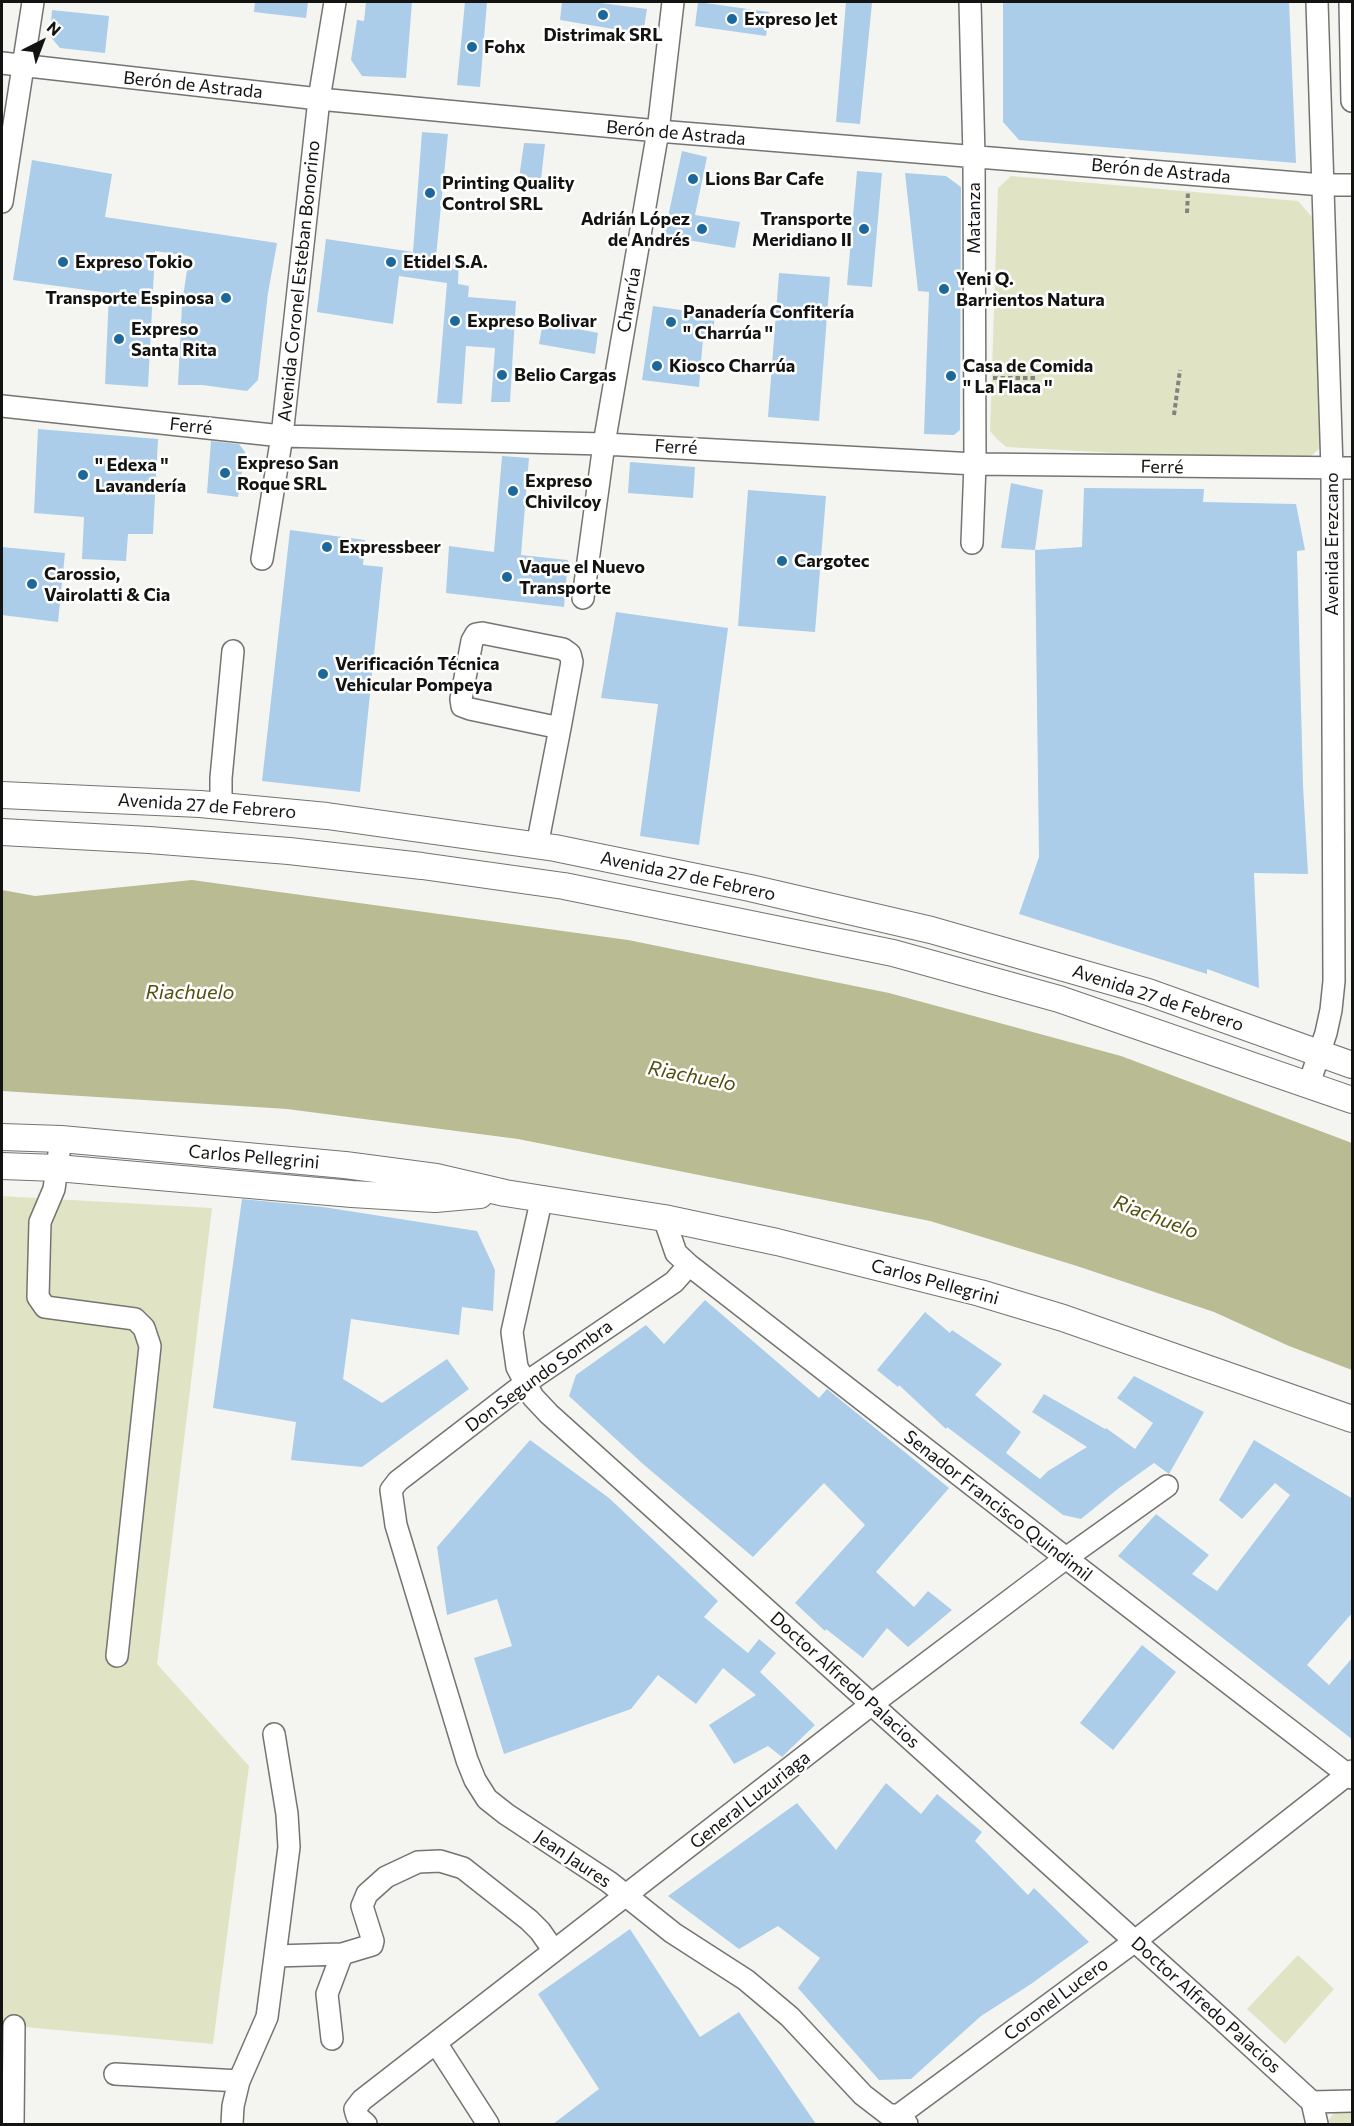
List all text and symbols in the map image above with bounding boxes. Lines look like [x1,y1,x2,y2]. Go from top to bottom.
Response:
marker: Distrimak SRL [596,8,610,22]
place label: Expreso Jet [744,8,838,30]
north arrow [12,12,72,72]
marker: Expreso Jet [725,12,739,26]
text: N [44,17,65,39]
place label: Distrimak SRL [543,24,663,46]
place label: Fohx [484,36,526,58]
marker: Fohx [465,40,479,54]
street label: Berón de Astrada [122,67,264,103]
street label: Berón de Astrada [605,116,747,150]
street label: Avenida Coronel Esteban Bonorino [273,139,325,423]
street label: Berón de Astrada [1090,154,1232,188]
place label: Lions Bar Cafe [705,168,824,190]
place label: Printing Quality Control SRL [442,172,575,214]
marker: Lions Bar Cafe [686,172,700,186]
street label: Matanza [963,182,985,254]
marker: Printing Quality Control SRL [423,186,437,200]
place label: Adrián López de Andrés [581,208,690,250]
place label: Transporte Meridiano II [752,208,852,250]
marker: Adrián López de Andrés [695,222,709,236]
marker: Transporte Meridiano II [857,222,871,236]
place label: Expreso Tokio [75,251,193,273]
place label: Etidel S.A. [403,251,488,273]
marker: Expreso Tokio [56,255,70,269]
marker: Etidel S.A. [384,255,398,269]
street label: Charrúa [613,266,645,334]
place label: Yeni Q. Barrientos Natura [956,268,1105,310]
marker: Yeni Q. Barrientos Natura [937,282,951,296]
place label: Transporte Espinosa [45,287,214,309]
marker: Transporte Espinosa [219,291,233,305]
place label: Panadería Confitería '' Charrúa '' [683,301,854,344]
place label: Expreso Bolivar [467,310,597,332]
marker: Expreso Bolivar [448,314,462,328]
marker: Panadería Confitería '' Charrúa '' [664,315,678,329]
place label: Expreso Santa Rita [131,318,217,360]
marker: Expreso Santa Rita [112,332,126,346]
place label: Kiosco Charrúa [669,355,795,377]
place label: Casa de Comida '' La Flaca '' [963,355,1093,398]
marker: Kiosco Charrúa [650,359,664,373]
place label: Belio Cargas [514,364,616,386]
marker: Belio Cargas [495,368,509,382]
marker: Casa de Comida '' La Flaca '' [944,369,958,383]
street label: Ferré [168,413,214,439]
street label: Ferré [654,435,698,459]
place label: Expreso San Roque SRL [237,452,339,494]
place label: '' Edexa '' Lavandería [95,454,186,496]
street label: Ferré [1140,456,1184,478]
marker: Expreso San Roque SRL [218,466,232,480]
marker: '' Edexa '' Lavandería [76,468,90,482]
place label: Expreso Chivilcoy [525,470,601,512]
street label: Avenida Erezcano [1321,472,1343,616]
marker: Expreso Chivilcoy [506,484,520,498]
place label: Expressbeer [339,536,441,558]
marker: Expressbeer [320,540,334,554]
place label: Cargotec [794,550,869,572]
marker: Cargotec [775,554,789,568]
place label: Vaque el Nuevo Transporte [519,556,645,598]
place label: Carossio, Vairolatti & Cia [44,563,170,606]
marker: Vaque el Nuevo Transporte [500,570,514,584]
marker: Carossio, Vairolatti & Cia [25,577,39,591]
place label: Verificación Técnica Vehicular Pompeya [335,653,499,696]
marker: Verificación Técnica Vehicular Pompeya [316,667,330,681]
street label: Avenida 27 de Febrero [117,789,297,823]
street label: Avenida 27 de Febrero [598,847,778,905]
street label: Avenida 27 de Febrero [1070,960,1246,1036]
water label: Riachuelo [145,980,235,1004]
water label: Riachuelo [646,1056,738,1096]
street label: Carlos Pellegrini [188,1141,320,1173]
water label: Riachuelo [1110,1190,1202,1244]
street label: Carlos Pellegrini [869,1255,1001,1309]
street label: Don Segundo Sombra [461,1315,617,1437]
street label: Senador Francisco Quindimil [900,1426,1096,1586]
street label: Doctor Alfredo Palacios [766,1607,924,1753]
street label: General Luzuriaga [686,1746,814,1854]
street label: Jean Jaures [531,1826,615,1892]
street label: Doctor Alfredo Palacios [1127,1932,1285,2078]
street label: Coronel Lucero [1000,1953,1112,2045]

